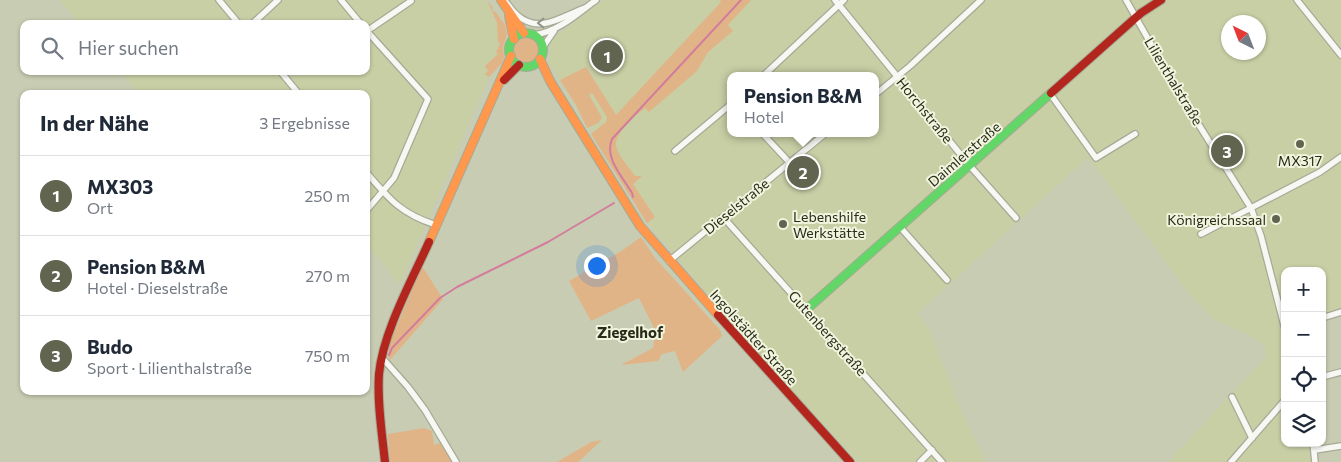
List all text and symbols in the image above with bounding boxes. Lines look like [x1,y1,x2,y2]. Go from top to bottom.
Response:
north arrow [1221,15,1266,60]
one-way arrow [537,18,545,28]
search box [20,20,370,75]
icon: search [38,34,66,62]
street label: Lilienthalstraße [1141,34,1207,128]
text: Hier suchen [78,36,179,59]
pin: 1 [591,37,623,75]
popup [727,72,879,137]
street label: Horchstraße [893,74,957,146]
text: Pension B&M [744,84,862,107]
text: Hotel [744,107,784,126]
text: In der Nähe [40,110,149,135]
text: 3 Ergebnisse [259,113,350,132]
street label: Daimlerstraße [924,118,1004,190]
pin: 3 [1211,132,1243,170]
marker: MX317 [1294,138,1306,150]
place label: MX317 [1278,152,1322,169]
pin: 2 [787,153,819,191]
street label: Dieselstraße [700,174,772,238]
text: MX303 [87,175,153,198]
text: 1 [52,186,60,205]
text: 250 m [304,186,350,205]
text: Ort [87,198,113,217]
place label: Lebenshilfe Werkstätte [793,208,866,241]
place label: Königreichssaal [1167,211,1266,228]
marker: Königreichssaal [1270,213,1282,225]
marker: Lebenshilfe Werkstätte [777,218,789,230]
your location [584,253,610,279]
text: Pension B&M [87,255,206,278]
text: 2 [51,266,61,285]
text: 270 m [305,266,350,285]
map controls [1281,267,1326,447]
button: + [1281,267,1326,312]
text: Hotel · Dieselstraße [87,278,228,297]
street label: Ingolstädter Straße [707,286,801,388]
street label: Gutenbergstraße [785,287,871,379]
button: − [1281,312,1326,357]
district label: Ziegelhof [597,323,664,341]
text: Budo [87,335,133,358]
text: 3 [51,346,61,365]
text: 750 m [305,346,350,365]
button: locate [1281,357,1326,402]
text: Sport · Lilienthalstraße [87,358,252,377]
button: layers [1281,402,1326,447]

